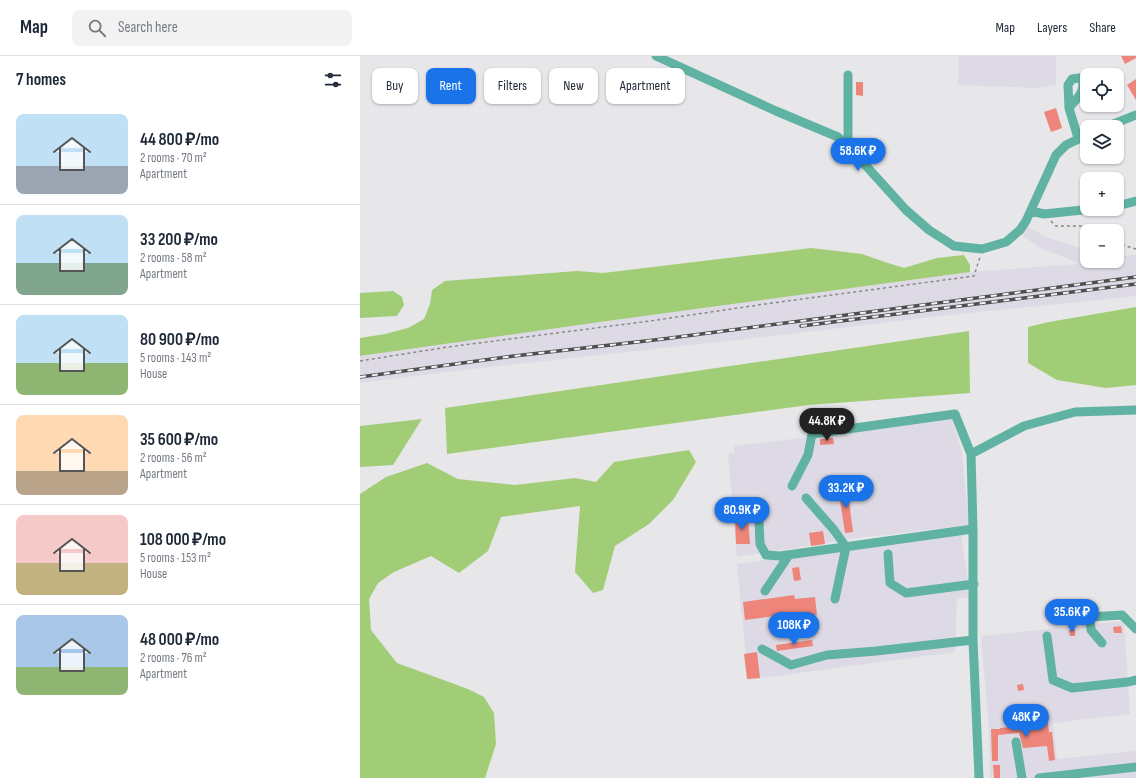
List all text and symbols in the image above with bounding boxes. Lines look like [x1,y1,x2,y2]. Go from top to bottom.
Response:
search box [72,10,352,46]
text: Map [20,16,48,39]
icon: search [86,17,108,39]
text: Search here [118,18,178,37]
text: Map [995,19,1015,36]
text: Layers [1037,19,1067,36]
text: Share [1089,19,1116,36]
chip: Buy [372,68,418,104]
chip: Rent [426,68,476,104]
chip: Filters [484,68,541,104]
chip: New [549,68,598,104]
chip: Apartment [606,68,685,104]
map controls [1080,68,1124,268]
button: locate [1080,68,1124,112]
icon: filters [322,69,344,91]
text: 7 homes [16,70,66,90]
button: layers [1080,120,1124,164]
icon: home [48,130,96,178]
text: 44 800 ₽/mo [140,130,219,150]
pin: 58.6K ₽ [821,138,895,172]
text: 58.6K ₽ [840,143,876,159]
text: 2 rooms · 70 m² [140,150,207,166]
text: Apartment [140,166,187,182]
button: + [1080,172,1124,216]
button: − [1080,224,1124,268]
text: 33 200 ₽/mo [140,230,218,250]
icon: home [48,231,96,279]
text: 2 rooms · 58 m² [140,250,207,266]
text: Apartment [140,266,187,282]
text: 80 900 ₽/mo [140,330,219,350]
icon: home [48,331,96,379]
text: 5 rooms · 143 m² [140,350,211,366]
text: House [140,366,167,382]
pin: 44.8K ₽ [790,408,864,442]
text: 44.8K ₽ [808,413,846,429]
text: 35 600 ₽/mo [140,430,218,450]
icon: home [48,431,96,479]
text: 2 rooms · 56 m² [140,450,207,466]
text: Apartment [140,466,187,482]
pin: 33.2K ₽ [809,475,883,509]
text: 33.2K ₽ [828,480,864,496]
pin: 80.9K ₽ [705,497,779,531]
text: 80.9K ₽ [724,502,760,518]
text: 108 000 ₽/mo [140,530,226,550]
icon: home [48,531,96,579]
text: 5 rooms · 153 m² [140,550,211,566]
text: House [140,566,167,582]
pin: 35.6K ₽ [1035,599,1109,633]
text: 35.6K ₽ [1054,604,1090,620]
pin: 108K ₽ [761,612,827,646]
text: 108K ₽ [777,617,811,633]
text: 48 000 ₽/mo [140,630,219,650]
icon: home [48,631,96,679]
text: 2 rooms · 76 m² [140,650,207,666]
text: Apartment [140,666,187,682]
pin: 48K ₽ [998,704,1054,738]
text: 48K ₽ [1012,709,1040,725]

